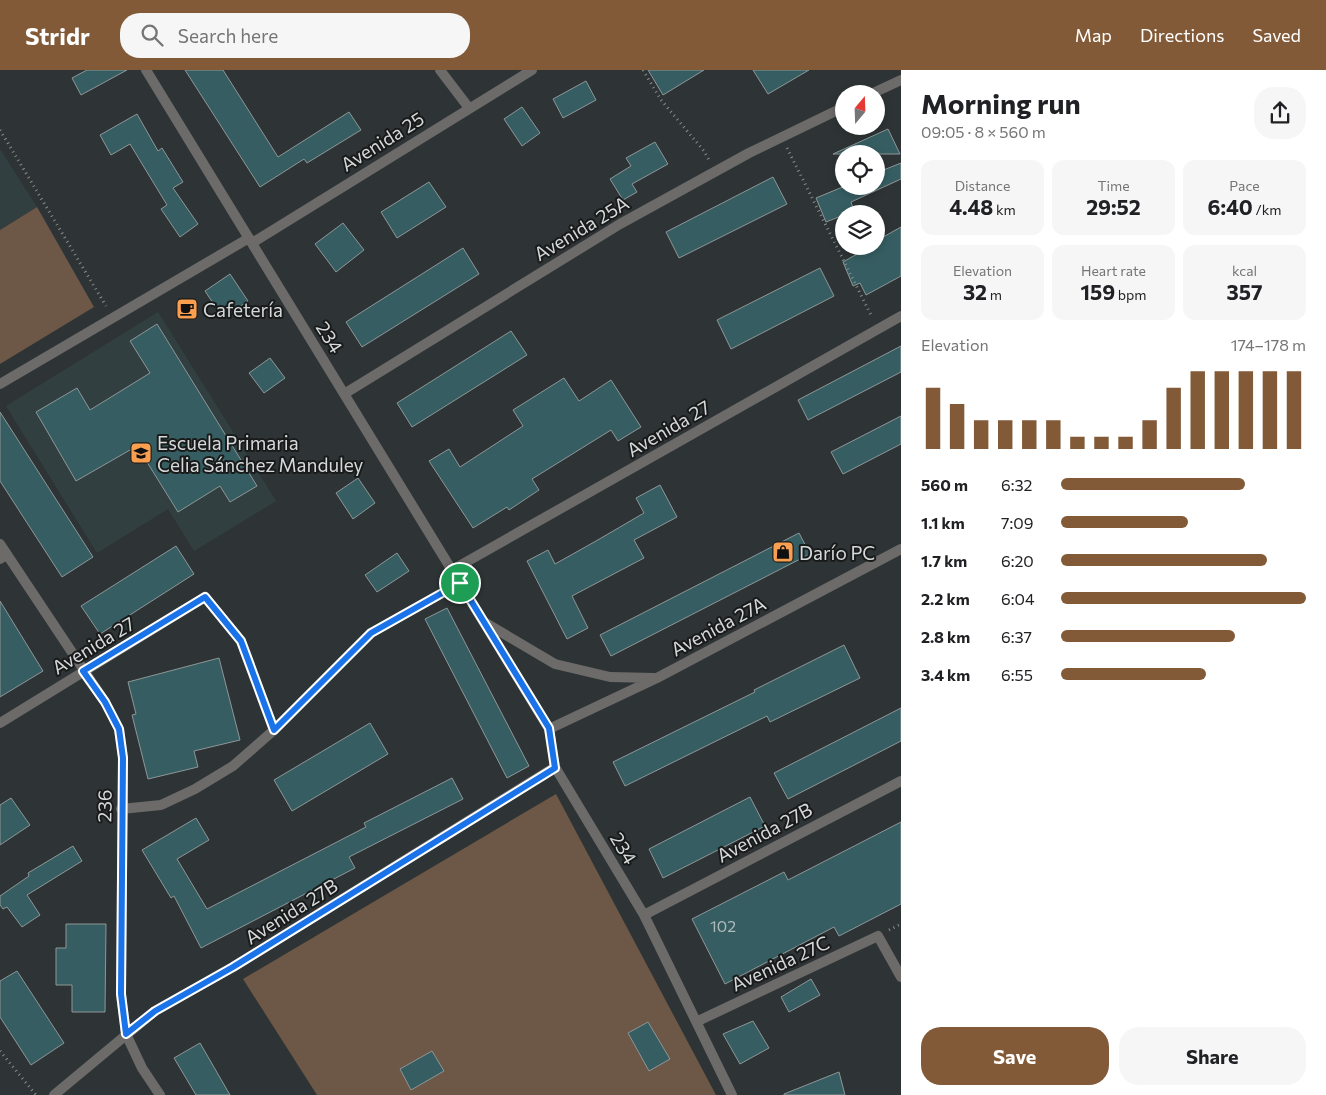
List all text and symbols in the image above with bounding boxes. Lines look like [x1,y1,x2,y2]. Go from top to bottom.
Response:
search box [120,13,470,58]
text: Stridr [25,21,90,50]
icon: search [138,21,166,49]
text: Search here [178,24,278,47]
text: Map [1075,24,1112,46]
text: Directions [1140,24,1224,46]
text: Saved [1252,24,1301,46]
north arrow [835,85,885,135]
map controls [835,85,885,255]
text: Morning run [921,86,1081,120]
button: share [1254,87,1306,139]
street label: Avenida 25 [336,106,428,176]
text: 09:05 · 8 × 560 m [921,122,1046,141]
button: locate [835,145,885,195]
text: Distance [955,177,1010,194]
text: Time [1097,177,1130,194]
text: Pace [1229,177,1260,194]
street label: Avenida 25A [530,191,632,265]
text: 4.48 [949,194,993,219]
text: 29:52 [1086,194,1141,219]
text: 6:40 [1207,194,1253,219]
text: km [993,201,1016,218]
text: /km [1253,201,1282,218]
button: layers [835,205,885,255]
text: Elevation [953,262,1012,279]
text: Heart rate [1081,262,1146,279]
text: kcal [1232,262,1257,279]
text: 32 [963,279,987,304]
text: 159 [1080,279,1115,304]
text: 357 [1226,279,1263,304]
text: m [987,286,1002,303]
text: bpm [1115,286,1147,303]
cafe icon: Cafetería [175,297,199,321]
place label: Cafetería [203,298,283,321]
street label: 234 [312,317,348,357]
text: Elevation [921,335,989,354]
text: 174–178 m [1231,335,1306,354]
street label: Avenida 27 [622,395,714,461]
place label: Escuela Primaria Celia Sánchez Manduley [157,431,364,476]
school or university icon: Escuela Primaria Celia Sánchez Manduley [129,441,153,465]
text: 560 m [921,475,968,494]
text: 6:32 [1001,475,1032,494]
text: 1.1 km [921,513,965,532]
text: 7:09 [1001,513,1033,532]
shop icon: Darío PC [771,540,795,564]
place label: Darío PC [799,541,875,564]
text: 1.7 km [921,551,967,570]
text: 6:20 [1001,551,1034,570]
pin [439,562,481,604]
icon: arrive [446,569,474,597]
text: 2.2 km [921,589,970,608]
text: 6:04 [1001,589,1035,608]
street label: Avenida 27A [667,591,769,661]
street label: Avenida 27 [47,611,139,679]
text: 2.8 km [921,627,970,646]
text: 6:37 [1001,627,1032,646]
text: 3.4 km [921,665,970,684]
text: 6:55 [1001,665,1033,684]
street label: 236 [92,789,116,823]
street label: Avenida 27B [712,797,816,867]
street label: 234 [606,828,642,868]
street label: Avenida 27B [240,873,342,949]
house number: 102 [710,916,736,935]
street label: Avenida 27C [727,930,833,996]
button: Save [921,1027,1109,1085]
button: Share [1119,1027,1306,1085]

